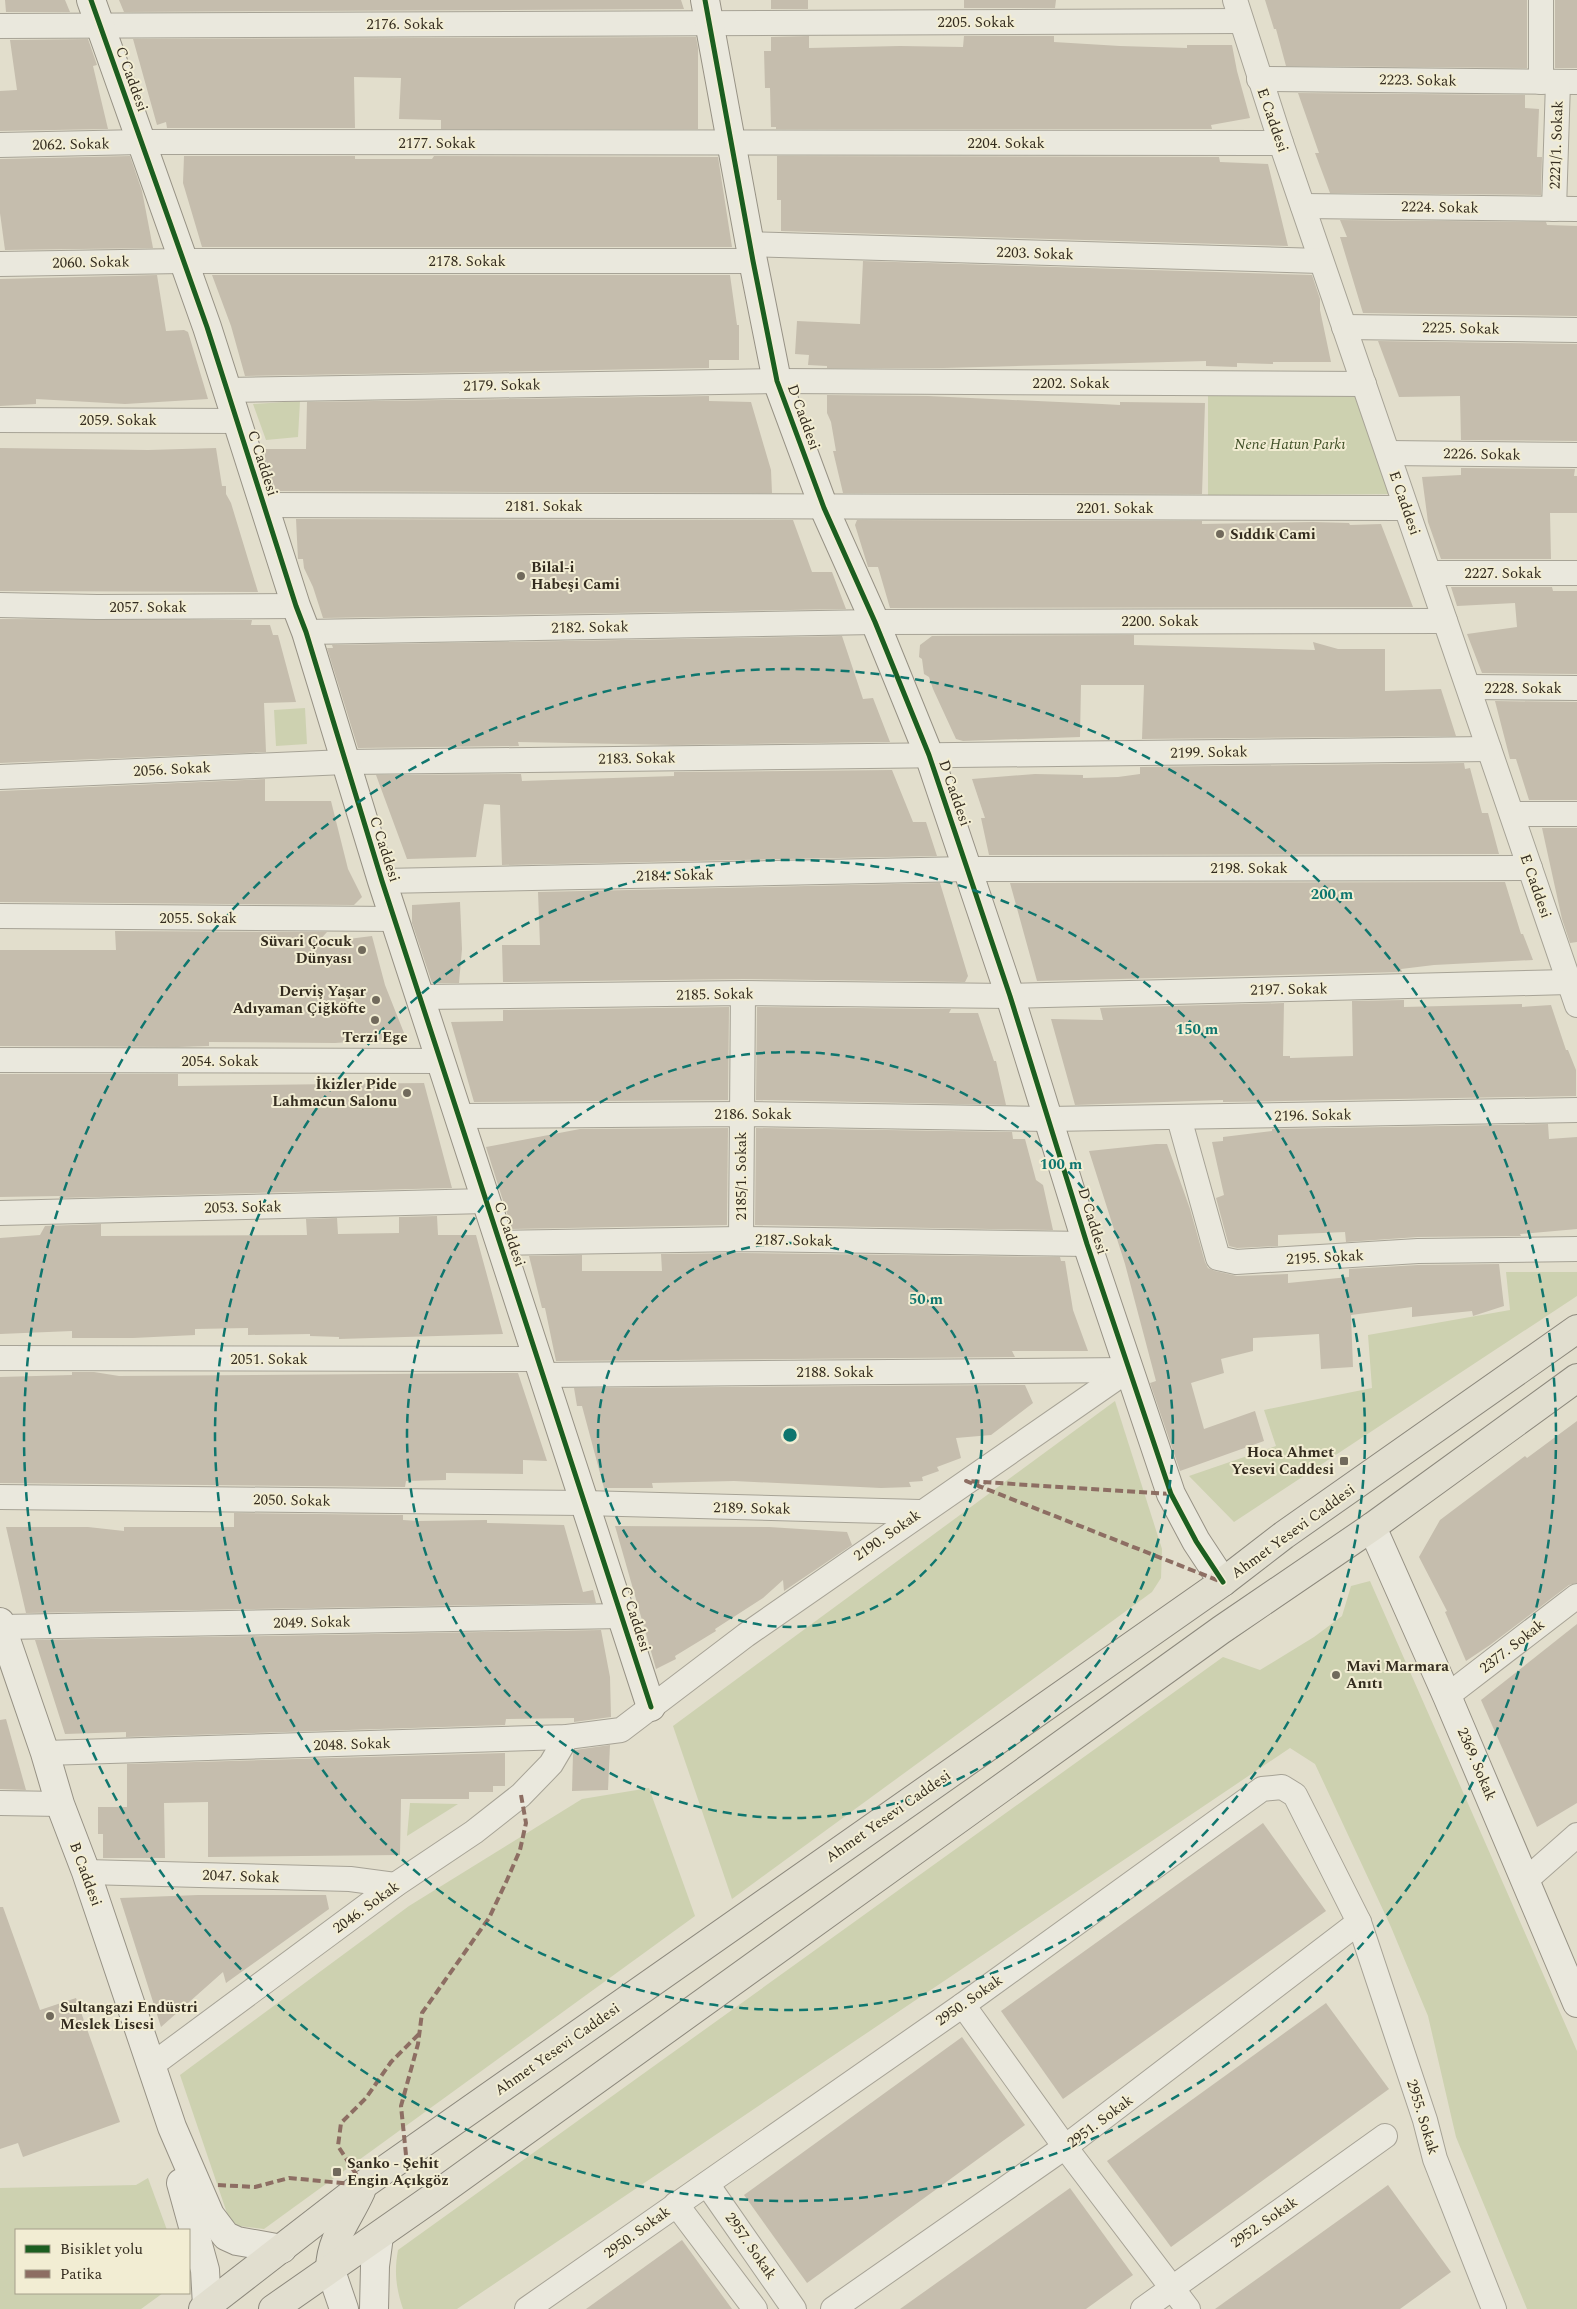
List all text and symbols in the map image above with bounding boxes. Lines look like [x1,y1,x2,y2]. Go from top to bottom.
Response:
street label: 2205. Sokak [937,11,1015,34]
street label: 2176. Sokak [366,13,444,36]
street label: C Caddesi [109,43,154,115]
street label: 2223. Sokak [1379,68,1457,93]
street label: E Caddesi [1251,85,1294,156]
street label: 2221/1. Sokak [1543,100,1570,190]
street label: 2062. Sokak [32,132,110,157]
street label: 2177. Sokak [398,132,476,155]
street label: 2204. Sokak [967,132,1045,155]
street label: 2224. Sokak [1401,195,1479,220]
street label: 2203. Sokak [996,241,1074,266]
street label: 2060. Sokak [52,250,130,275]
street label: 2178. Sokak [428,250,506,273]
street label: 2225. Sokak [1422,316,1500,341]
street label: 2202. Sokak [1032,372,1110,395]
street label: 2179. Sokak [463,373,541,398]
street label: D Caddesi [781,381,826,453]
street label: 2059. Sokak [79,409,157,432]
street label: C Caddesi [241,427,284,499]
park label: Nene Hatun Parkı [1234,433,1346,456]
street label: 2226. Sokak [1443,442,1521,467]
street label: E Caddesi [1383,468,1426,539]
street label: 2181. Sokak [505,495,583,518]
street label: 2201. Sokak [1076,497,1154,520]
place label: Sıddık Cami [1230,523,1316,546]
marker: Sıddık Cami [1214,528,1226,540]
place label: Bilal-i Habeşi Cami [531,556,620,596]
street label: 2227. Sokak [1464,562,1542,585]
marker: Bilal-i Habeşi Cami [515,570,527,582]
street label: 2057. Sokak [109,596,187,619]
street label: 2200. Sokak [1121,610,1199,633]
street label: 2182. Sokak [551,615,629,640]
street label: 2228. Sokak [1484,677,1562,700]
street label: 2199. Sokak [1170,740,1248,765]
street label: 2183. Sokak [598,746,676,771]
street label: 2056. Sokak [133,756,211,783]
street label: D Caddesi [932,757,977,829]
street label: C Caddesi [363,813,406,885]
street label: E Caddesi [1514,851,1557,922]
street label: 2198. Sokak [1210,857,1288,880]
street label: 2184. Sokak [636,863,714,888]
text: 200 m [1311,883,1354,906]
street label: 2055. Sokak [159,907,237,930]
place label: Süvari Çocuk Dünyası [260,930,352,970]
marker: Süvari Çocuk Dünyası [356,944,368,956]
street label: 2197. Sokak [1250,977,1328,1002]
place label: Derviş Yaşar Adıyaman Çiğköfte [233,980,367,1020]
street label: 2185. Sokak [676,982,754,1007]
marker: Derviş Yaşar Adıyaman Çiğköfte [370,994,382,1006]
marker: Terzi Ege [369,1014,381,1026]
text: 150 m [1176,1018,1219,1041]
place label: Terzi Ege [342,1026,408,1049]
street label: 2054. Sokak [181,1050,259,1073]
place label: İkizler Pide Lahmacun Salonu [272,1073,397,1113]
marker: İkizler Pide Lahmacun Salonu [401,1087,413,1099]
street label: 2186. Sokak [714,1103,792,1126]
street label: 2196. Sokak [1274,1103,1352,1128]
street label: 2185/1. Sokak [730,1132,753,1220]
text: 100 m [1040,1153,1083,1176]
street label: D Caddesi [1071,1185,1114,1257]
street label: 2053. Sokak [204,1195,282,1220]
street label: C Caddesi [488,1198,531,1270]
street label: 2187. Sokak [755,1228,833,1253]
street label: 2195. Sokak [1286,1244,1364,1271]
text: 50 m [909,1288,944,1311]
street label: 2051. Sokak [230,1348,308,1371]
street label: 2188. Sokak [796,1361,874,1384]
centre of rings [781,1426,799,1444]
place label: Hoca Ahmet Yesevi Caddesi [1231,1441,1334,1481]
marker: Hoca Ahmet Yesevi Caddesi [1338,1455,1350,1467]
street label: Ahmet Yesevi Caddesi [1226,1478,1360,1584]
street label: 2050. Sokak [253,1488,331,1513]
street label: 2189. Sokak [713,1496,791,1521]
street label: 2190. Sokak [849,1504,926,1567]
street label: C Caddesi [614,1583,657,1655]
street label: 2049. Sokak [273,1610,351,1635]
street label: 2377. Sokak [1475,1613,1550,1679]
place label: Mavi Marmara Anıtı [1346,1655,1449,1695]
marker: Mavi Marmara Anıtı [1330,1669,1342,1681]
street label: 2369. Sokak [1451,1724,1502,1804]
street label: 2048. Sokak [313,1732,391,1757]
street label: Ahmet Yesevi Caddesi [821,1764,956,1869]
street label: B Caddesi [63,1839,108,1910]
street label: 2047. Sokak [202,1864,280,1889]
street label: 2046. Sokak [328,1875,404,1940]
street label: 2950. Sokak [931,1969,1008,2032]
place label: Sultangazi Endüstri Meslek Lisesi [60,1996,198,2036]
street label: Ahmet Yesevi Caddesi [490,1997,625,2102]
marker: Sultangazi Endüstri Meslek Lisesi [44,2010,56,2022]
street label: 2955. Sokak [1400,2077,1445,2158]
street label: 2951. Sokak [1062,2089,1138,2154]
place label: Sanko - Şehit Engin Açıkgöz [347,2152,449,2192]
marker: Sanko - Şehit Engin Açıkgöz [331,2166,343,2178]
street label: 2952. Sokak [1226,2191,1303,2254]
street label: 2950. Sokak [599,2200,675,2265]
street label: 2957. Sokak [719,2208,782,2285]
legend [15,2229,190,2294]
text: Bisiklet yolu [60,2238,143,2261]
text: Patika [60,2263,103,2286]

